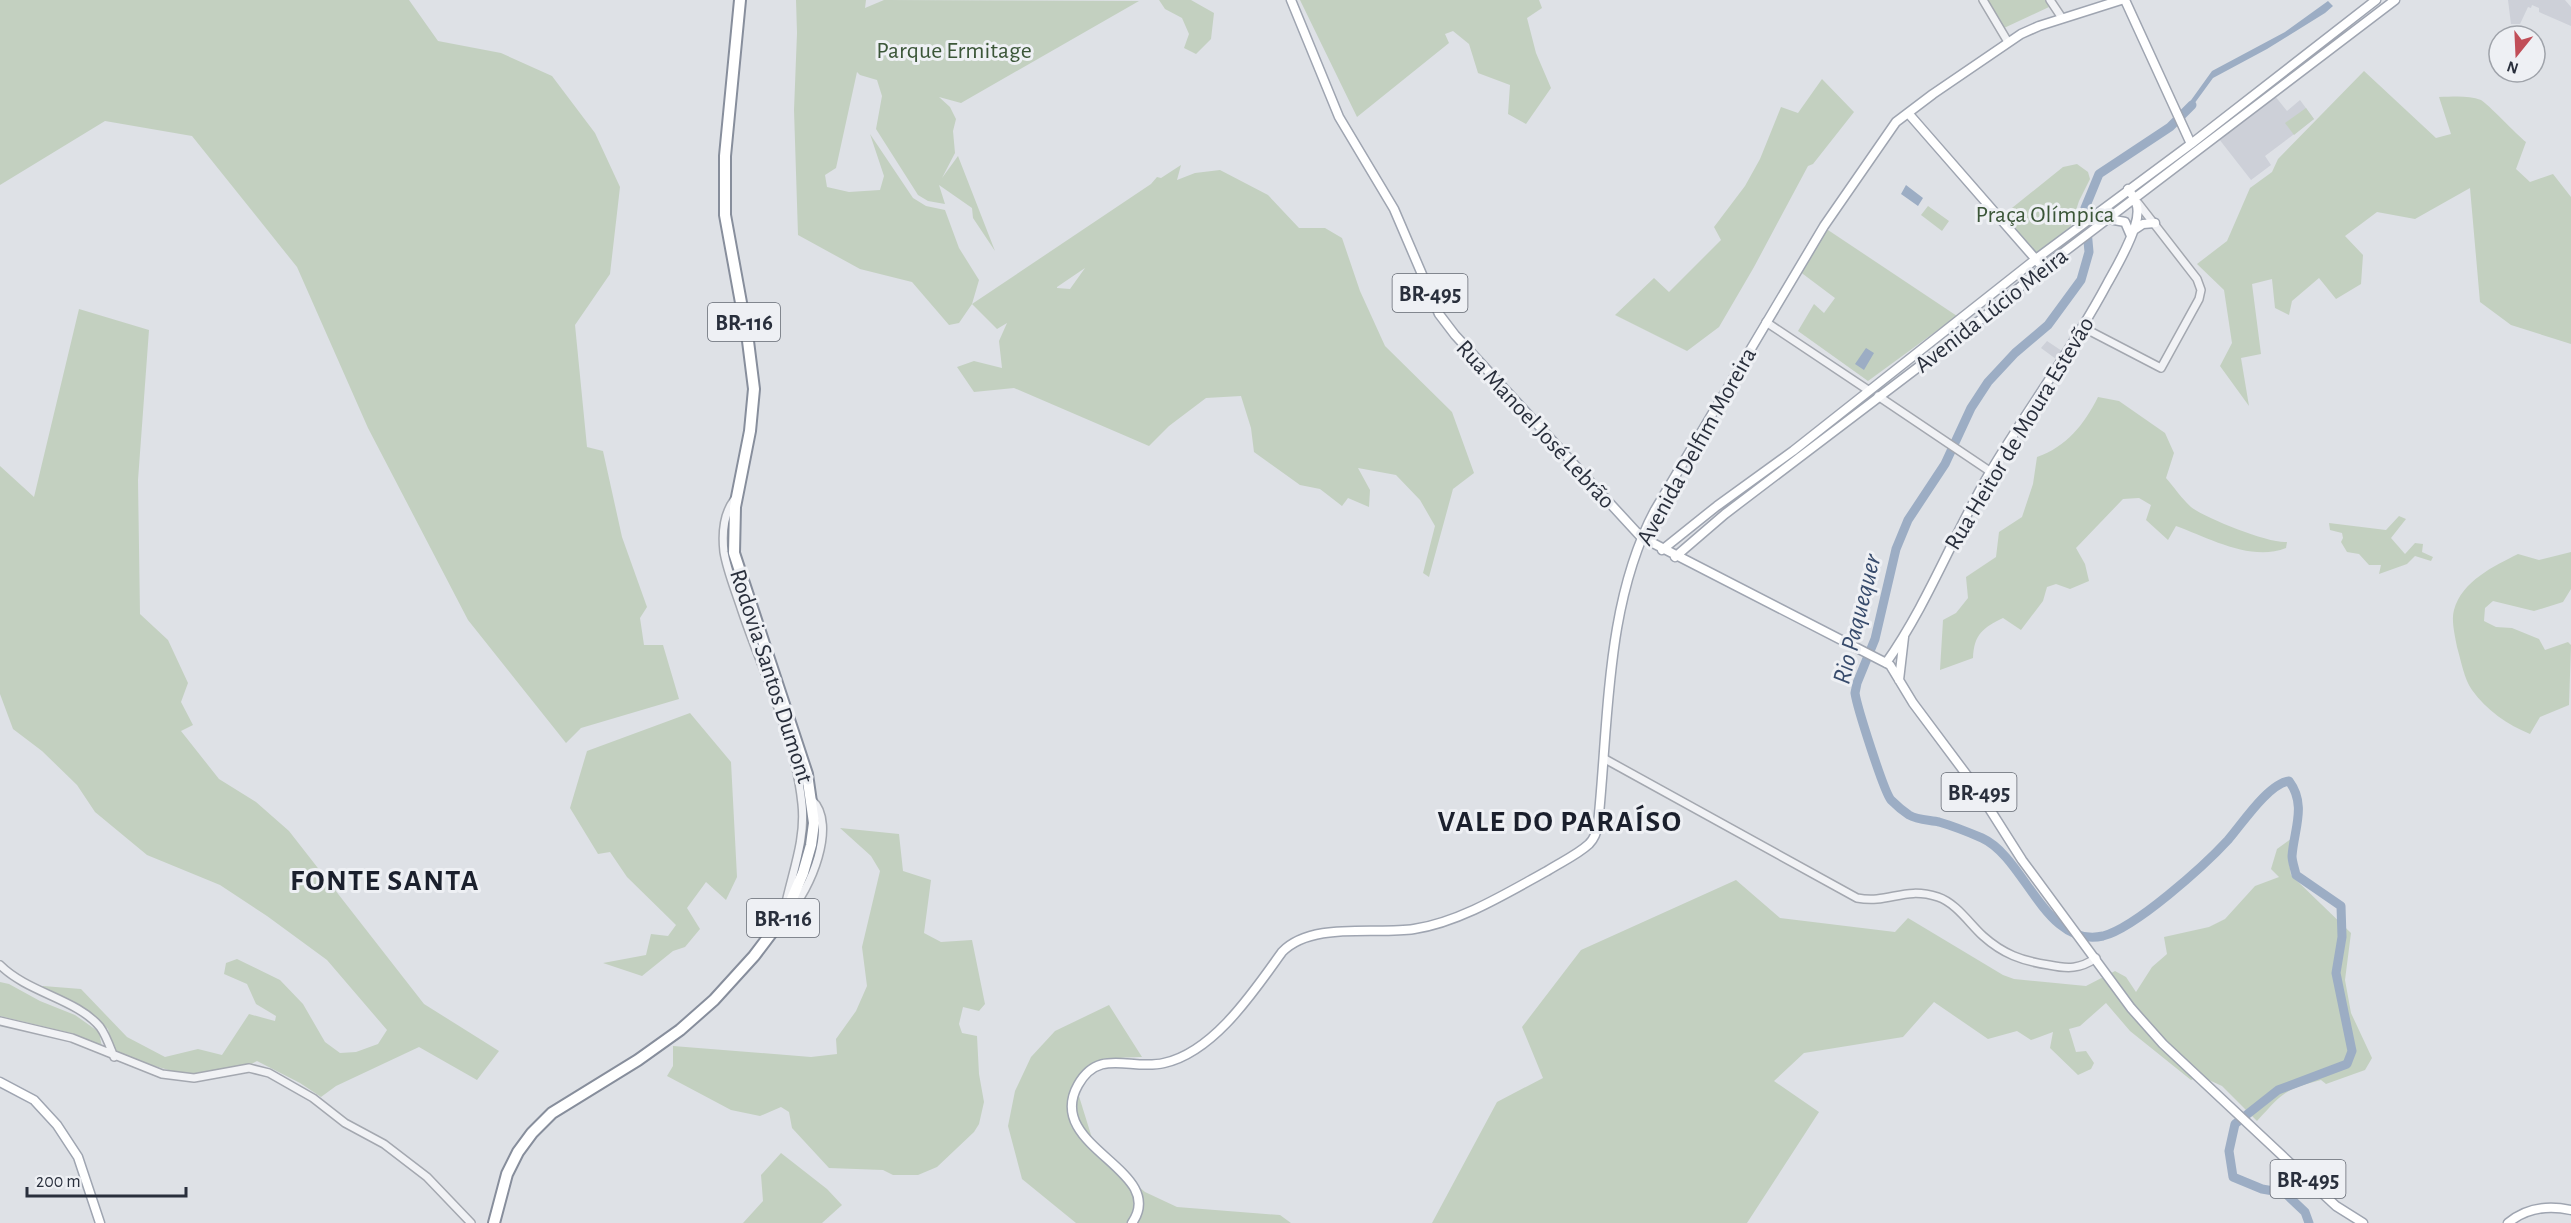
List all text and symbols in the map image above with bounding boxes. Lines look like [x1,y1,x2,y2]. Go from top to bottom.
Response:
north arrow [2487,24,2547,84]
park label: Parque Ermitage [876,39,1032,63]
text: N [2505,58,2520,77]
park label: Praça Olímpica [1975,203,2115,227]
street label: Avenida Lúcio Meira [1911,244,2073,378]
road number: BR-495 [1392,274,1468,312]
road number: BR-116 [708,303,780,341]
street label: Rua Heitor de Moura Estevão [1941,313,2099,554]
street label: Rua Manoel José Lebrão [1451,336,1619,514]
street label: Avenida Delfim Moreira [1633,344,1761,549]
water label: Rio Paquequer [1828,550,1886,687]
street label: Rodovia Santos Dumont [725,566,817,787]
road number: BR-495 [1942,773,2016,811]
district label: VALE DO PARAÍSO [1437,804,1683,837]
district label: FONTE SANTA [290,866,480,896]
road number: BR-116 [747,899,819,937]
scale bar [27,1160,186,1198]
road number: BR-495 [2270,1160,2346,1198]
text: 200 m [36,1173,81,1191]

